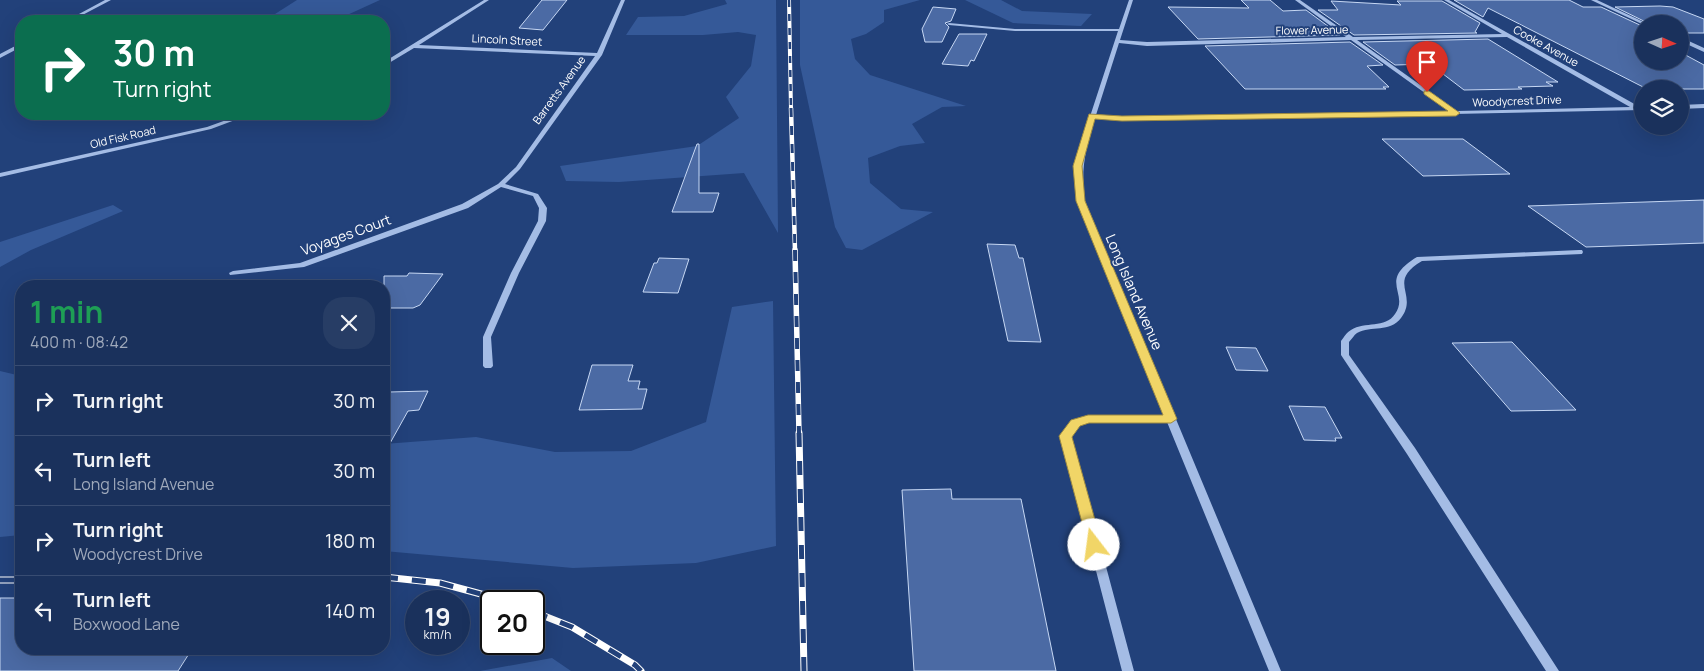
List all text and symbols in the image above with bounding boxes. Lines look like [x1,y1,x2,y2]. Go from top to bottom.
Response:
north arrow [1634,15,1689,70]
map controls [1634,15,1689,135]
street label: Flower Avenue [1275,21,1349,38]
street label: Cooke Avenue [1511,21,1582,70]
text: 30 m [113,29,195,77]
street label: Lincoln Street [471,30,543,49]
icon: right [30,35,95,100]
pin [1406,41,1448,92]
icon: arrive [1413,48,1441,76]
street label: Barretts Avenue [529,52,589,127]
text: Turn right [113,74,211,104]
button: layers [1634,80,1689,135]
street label: Woodycrest Drive [1472,91,1562,110]
street label: Old Fisk Road [89,122,157,151]
street label: Voyages Court [298,209,394,260]
street label: Long Island Avenue [1102,231,1167,352]
text: 1 min [30,291,103,332]
button: close [323,297,375,349]
text: 400 m · 08:42 [30,331,128,353]
icon: right [30,387,58,415]
text: Turn right [73,388,163,414]
text: 30 m [333,388,375,414]
text: Turn left [73,447,151,473]
icon: left [30,457,58,485]
text: 30 m [333,458,375,484]
text: Long Island Avenue [73,473,214,495]
text: Turn right [73,517,163,543]
position arrow [1067,518,1119,570]
icon: right [30,527,58,555]
text: 180 m [325,528,375,554]
text: Woodycrest Drive [73,543,203,565]
text: Turn left [73,587,151,613]
speed limit sign: 20 [480,590,545,655]
icon: left [30,597,58,625]
text: 140 m [325,598,375,624]
text: 19 [424,599,451,634]
text: Boxwood Lane [73,613,180,635]
text: km/h [424,626,451,643]

